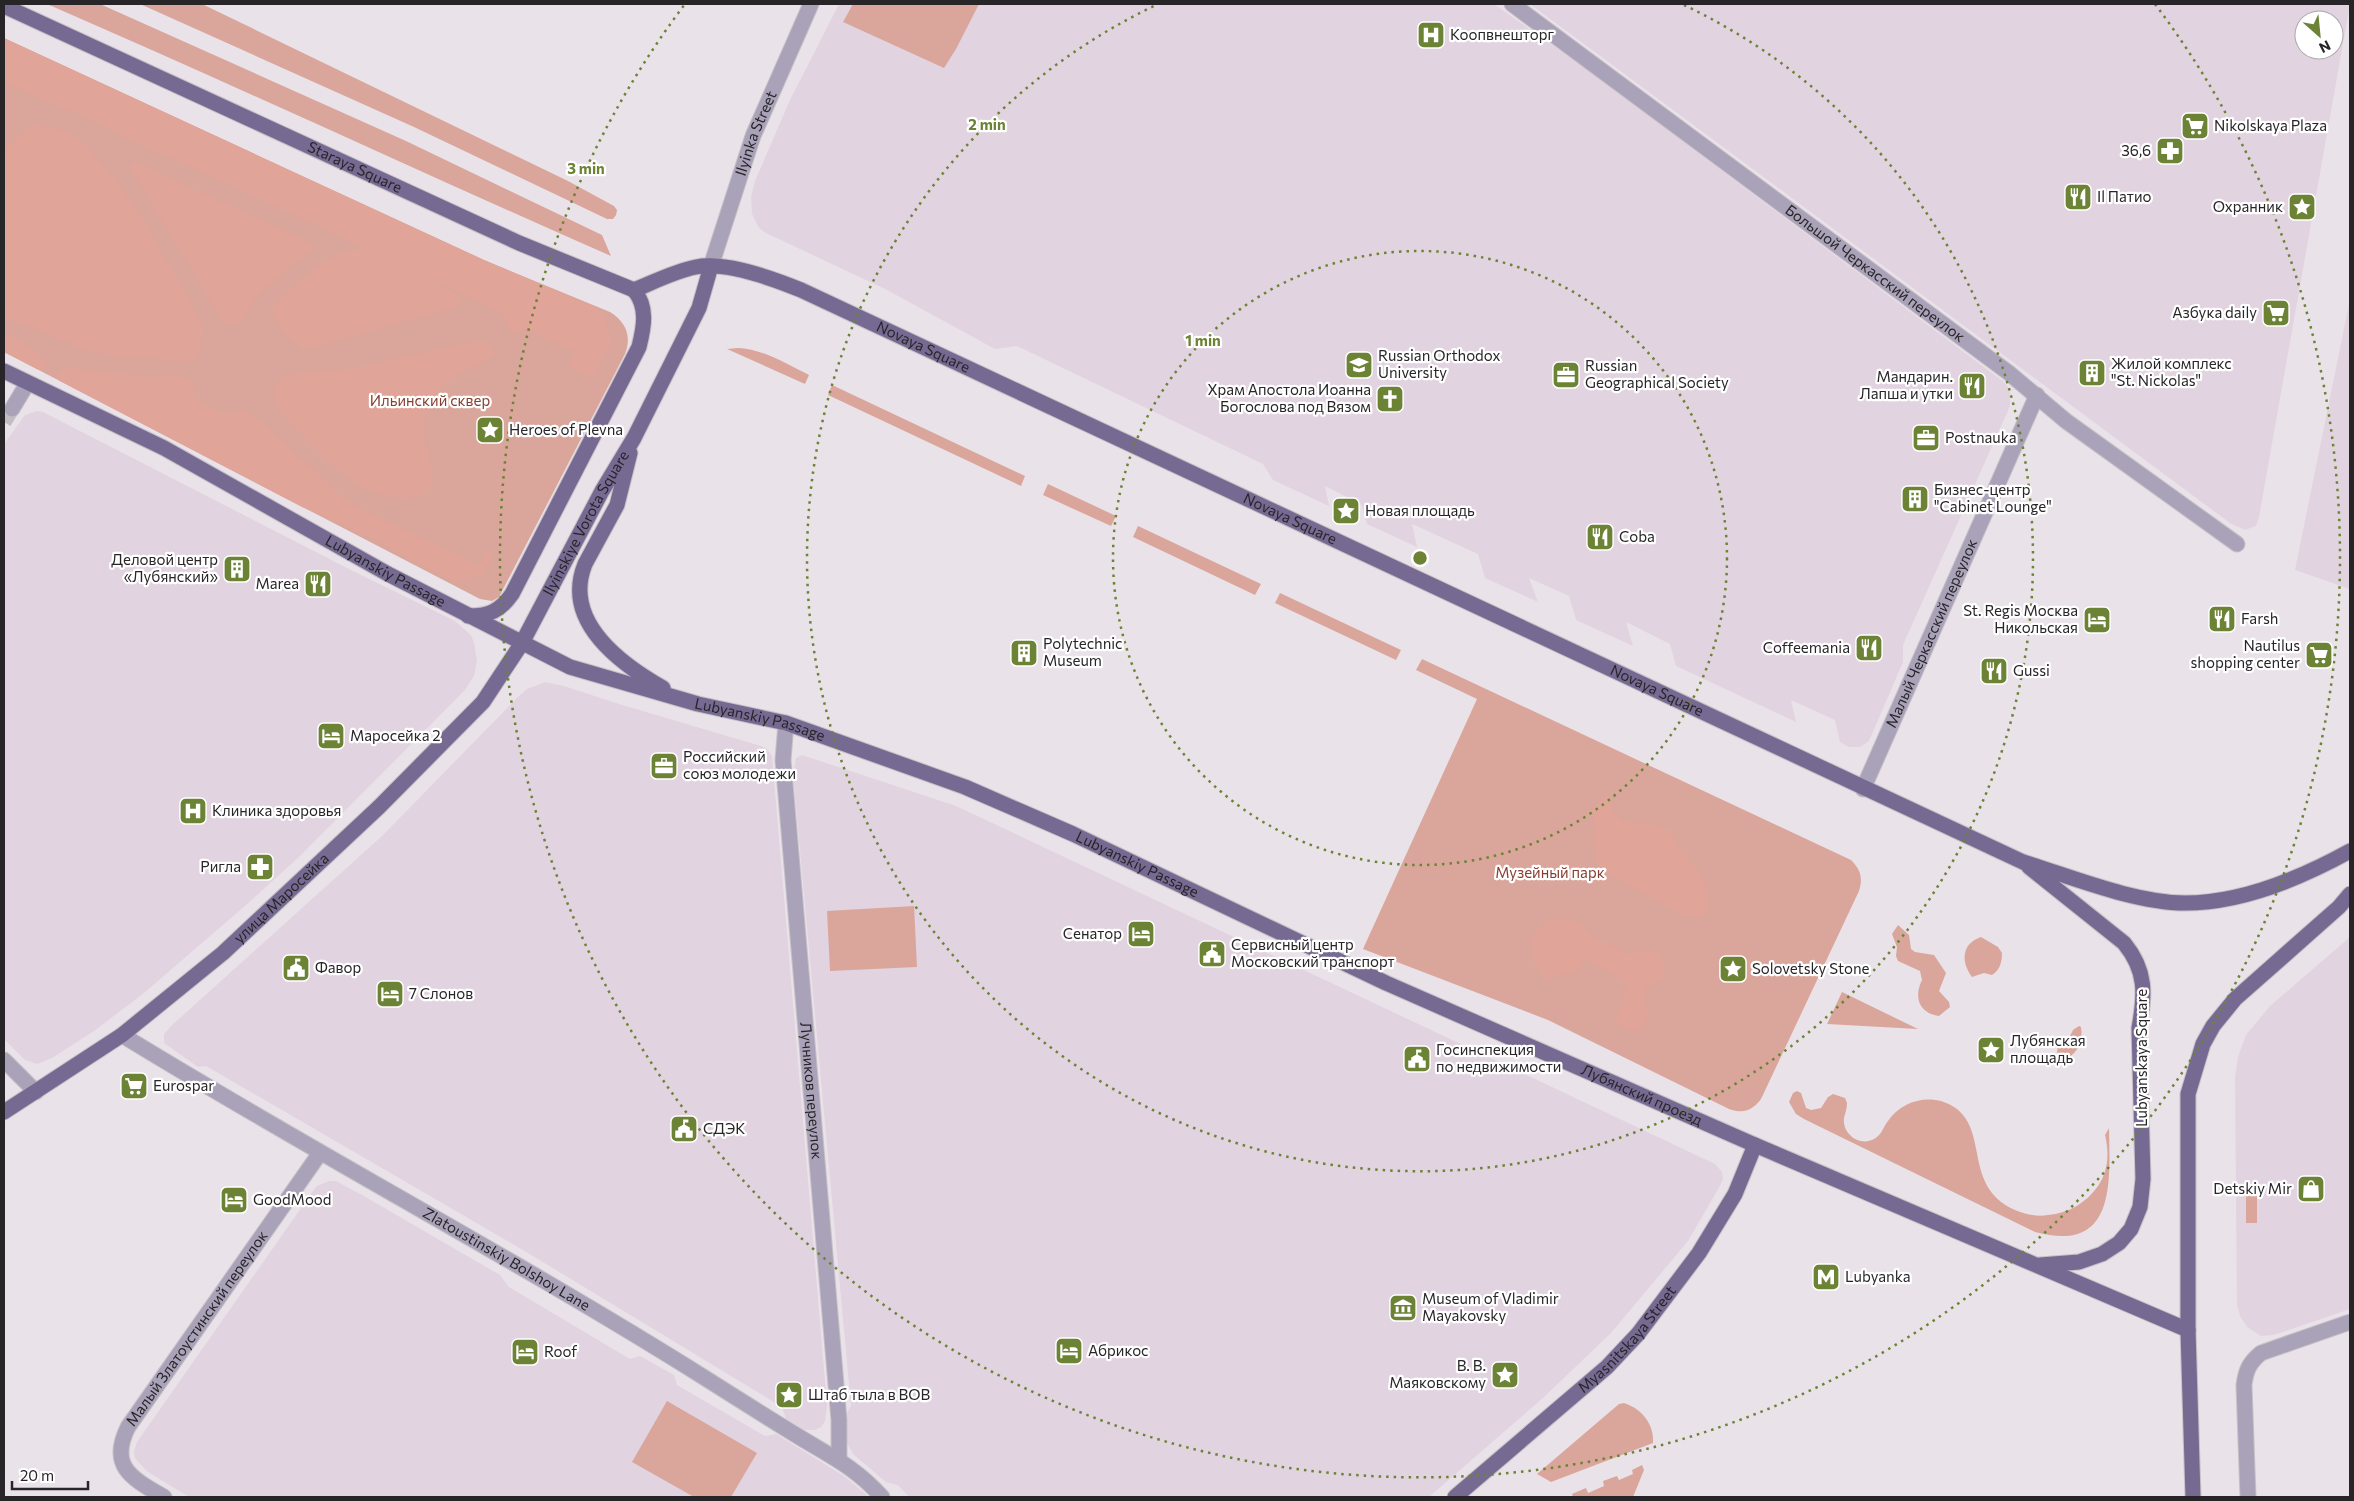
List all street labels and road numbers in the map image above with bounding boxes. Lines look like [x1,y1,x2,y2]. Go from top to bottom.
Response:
street label: Ilyinka Street [731,88,780,178]
street label: Staraya Square [305,137,405,196]
street label: Большой Черкасский переулок [1782,200,1969,345]
street label: Novaya Square [874,317,973,376]
street label: Ilyinskiye Vorota Square [539,447,632,598]
street label: Novaya Square [1241,488,1340,548]
street label: Lubyanskiy Passage [323,531,449,610]
street label: Малый Черкасский переулок [1881,536,1980,730]
street label: Novaya Square [1608,660,1707,719]
street label: Lubyanskiy Passage [693,694,828,744]
street label: Lubyanskiy Passage [1073,827,1202,901]
street label: улица Маросейка [230,849,332,946]
street label: Lubyanskaya Square [2132,989,2150,1127]
street label: Лучников переулок [797,1021,827,1160]
street label: Лубянский проезд [1579,1060,1706,1129]
street label: Zlatoustinskiy Bolshoy Lane [420,1203,594,1314]
street label: Малый Златоустинский переулок [122,1227,271,1429]
street label: Myasnitskaya Street [1574,1282,1679,1396]

